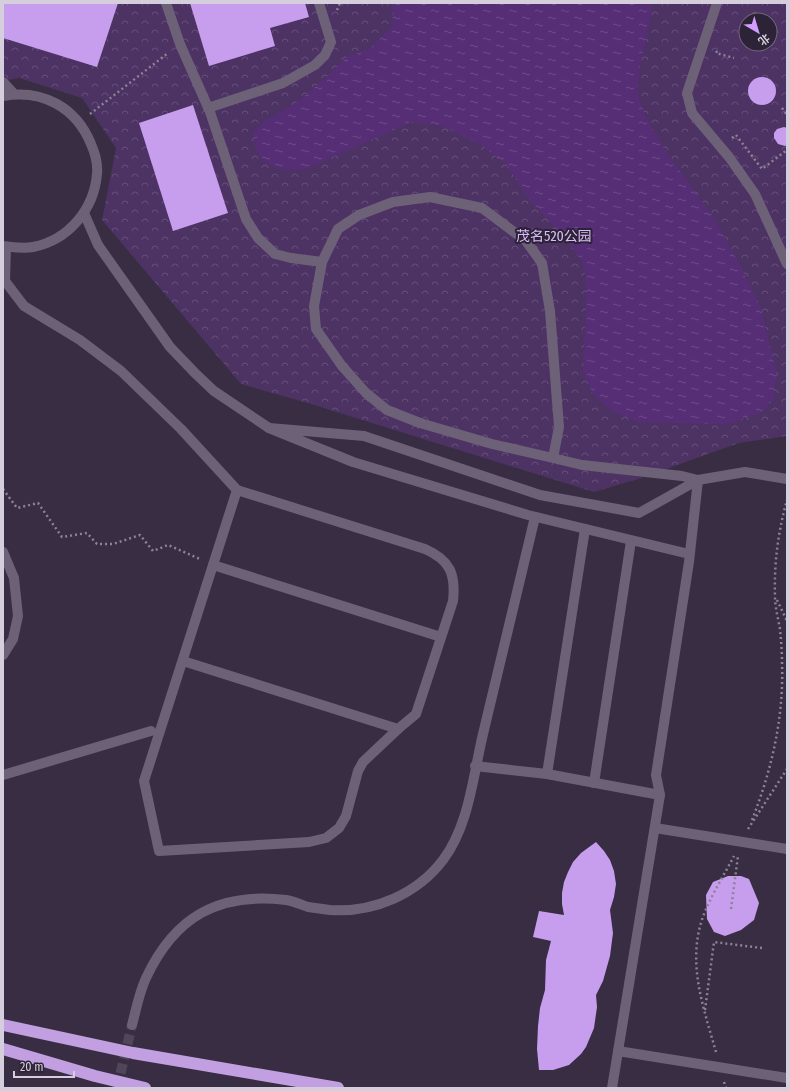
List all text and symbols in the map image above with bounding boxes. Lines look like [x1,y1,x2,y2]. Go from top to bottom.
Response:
north arrow [738,12,778,52]
text: 北 [756,31,772,48]
park label: 茂名520公园 [516,228,592,245]
scale bar [14,1053,74,1079]
text: 20 m [20,1060,44,1074]

